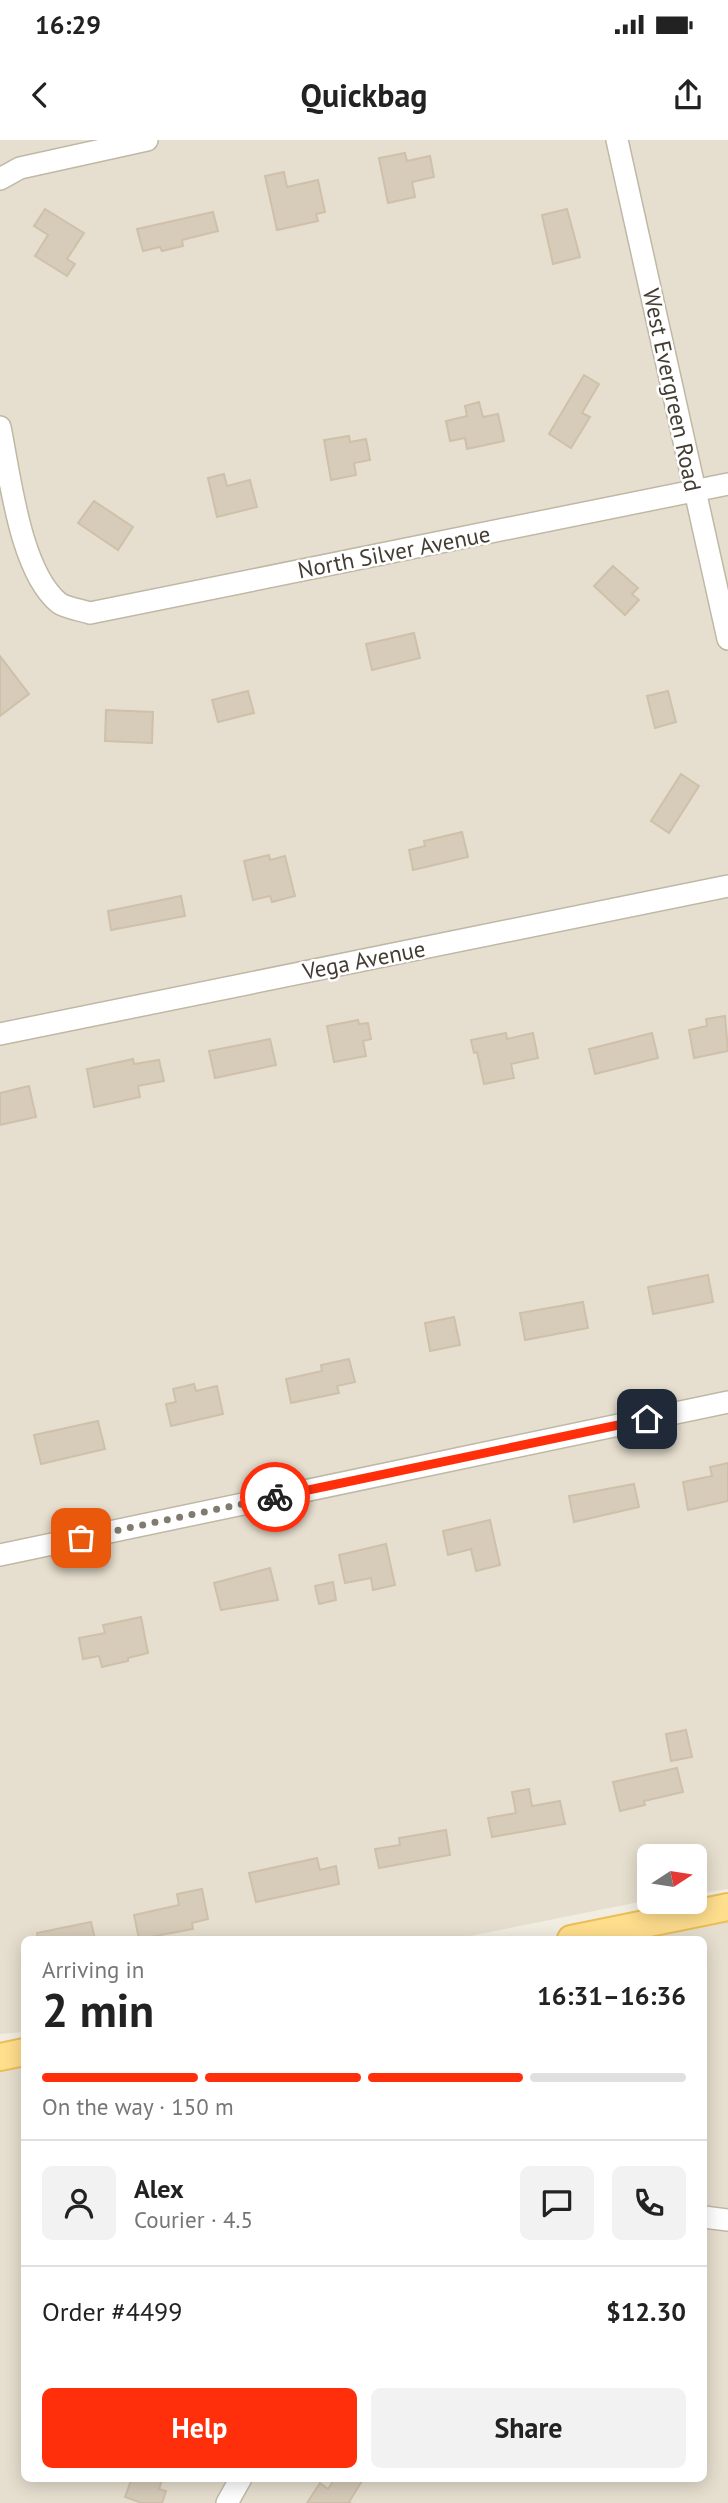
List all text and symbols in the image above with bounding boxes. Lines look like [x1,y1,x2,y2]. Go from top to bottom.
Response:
text: 16:29 [35,8,101,41]
text: Quickbag [300,74,428,116]
icon: back [21,76,59,114]
icon: share [669,76,707,114]
street label: West Evergreen Road [637,286,708,494]
street label: North Silver Avenue [295,519,493,584]
street label: Vega Avenue [299,933,428,986]
pin [617,1389,677,1449]
icon: home [628,1400,666,1438]
courier [240,1462,310,1532]
icon: bike [256,1478,294,1516]
pin [51,1508,111,1568]
icon: bag [62,1519,100,1557]
north arrow [637,1844,707,1914]
map controls [637,1844,707,1914]
text: Arriving in [42,1955,144,1984]
text: 16:31–16:36 [537,1979,686,2012]
text: 2 min [42,1980,154,2040]
text: On the way · 150 m [42,2092,234,2121]
button: person [42,2166,116,2240]
button: chat [520,2166,594,2240]
button: phone [612,2166,686,2240]
text: Alex [134,2172,184,2205]
text: Courier · 4.5 [134,2205,253,2234]
text: Order #4499 [42,2295,182,2328]
text: $12.30 [606,2295,686,2328]
button: Help [42,2388,357,2468]
button: Share [371,2388,686,2468]

